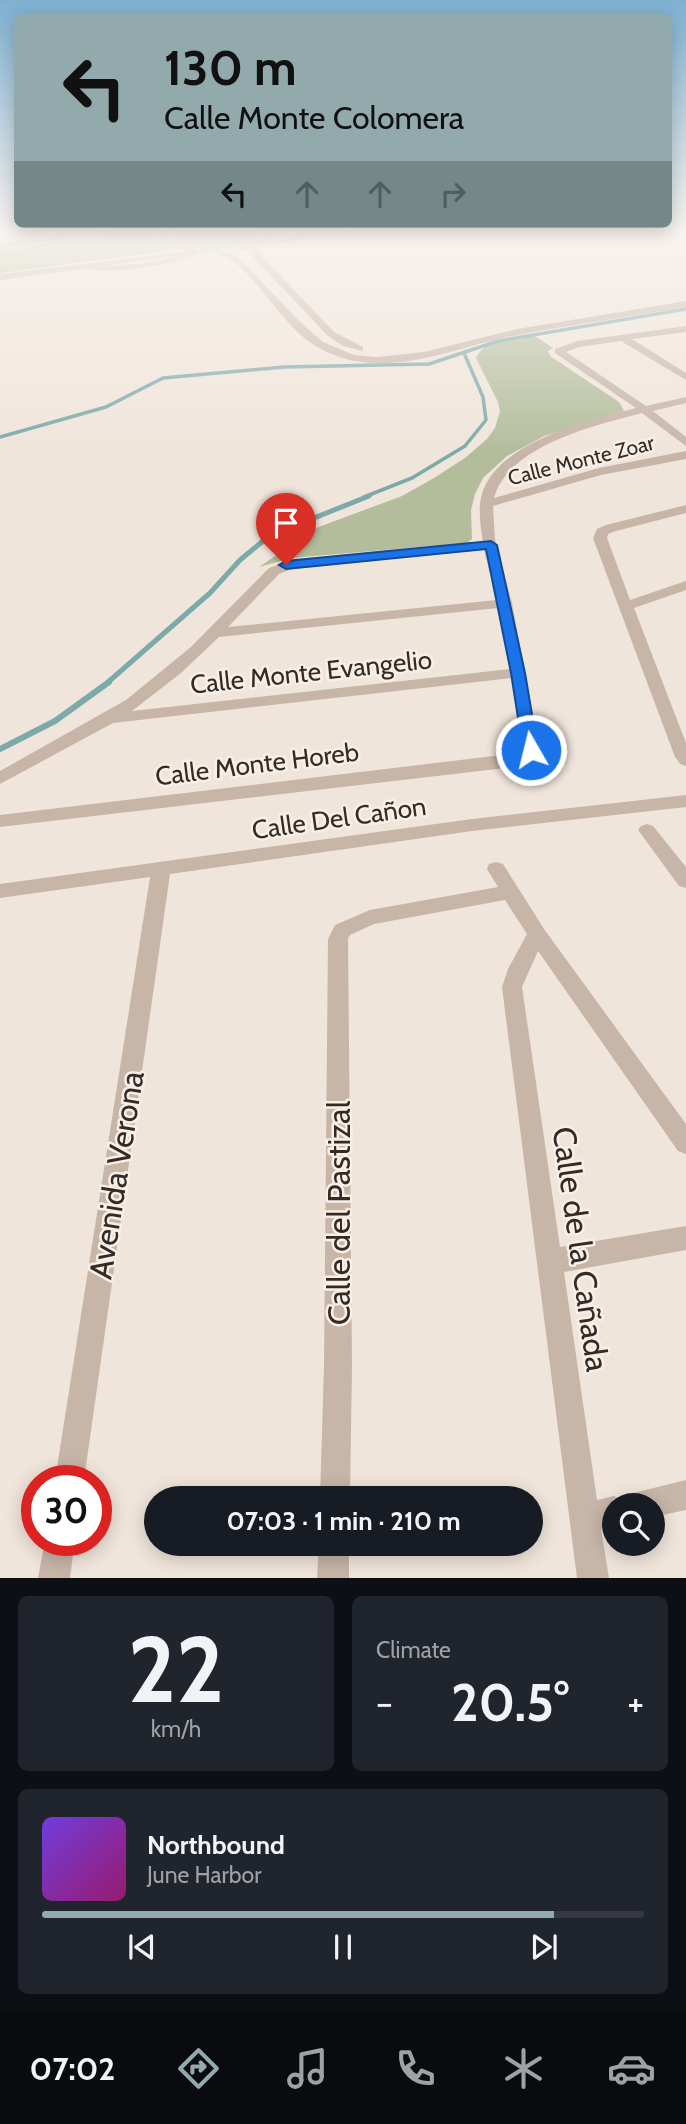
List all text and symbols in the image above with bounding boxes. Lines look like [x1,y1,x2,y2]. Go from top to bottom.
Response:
text: 130 m [164,38,297,97]
icon: left [49,42,140,133]
text: Calle Monte Colomera [164,98,464,137]
icon: left [215,175,253,213]
icon: ahead [288,175,326,213]
icon: ahead [361,175,399,213]
icon: right [434,175,472,213]
street label: Calle Monte Zoar [505,430,657,490]
pin [256,493,316,565]
icon: arrive [267,504,305,542]
street label: Calle Monte Evangelio [189,643,433,701]
position arrow [494,713,568,787]
street label: Calle Monte Horeb [153,736,361,792]
street label: Calle Del Cañon [250,790,428,846]
street label: Avenida Verona [80,1068,152,1282]
street label: Calle del Pastizal [319,1100,358,1325]
street label: Calle de la Cañada [545,1124,618,1374]
speed limit sign: 30 [21,1465,112,1556]
map controls [602,1493,665,1556]
button: search [602,1493,665,1556]
text: 07:03 · 1 min · 210 m [226,1505,461,1537]
text: 22 [128,1614,224,1725]
text: Climate [376,1636,451,1664]
text: 20.5° [451,1671,569,1734]
text: − [376,1679,393,1726]
text: + [627,1679,644,1726]
text: km/h [151,1715,201,1743]
text: Northbound [147,1829,285,1861]
text: June Harbor [147,1861,261,1889]
icon: previous [123,1928,161,1966]
icon: pause [324,1928,362,1966]
icon: next [525,1928,563,1966]
icon: directions [174,2044,223,2093]
icon: music [283,2044,332,2093]
icon: phone [391,2044,440,2093]
icon: climate [499,2044,548,2093]
icon: car [607,2044,656,2093]
text: 07:02 [30,2049,115,2088]

